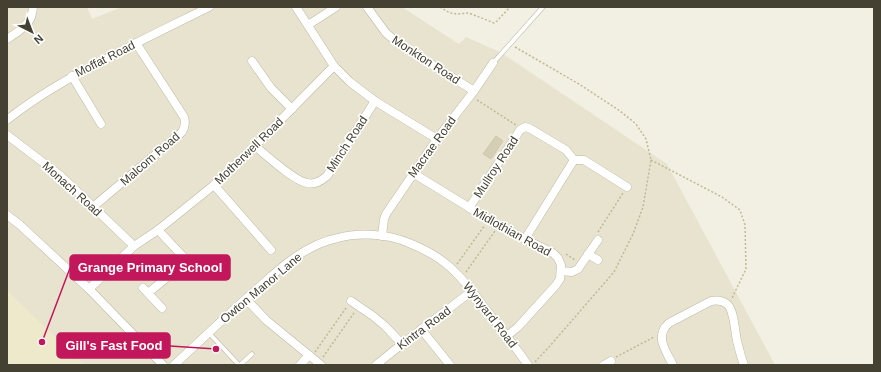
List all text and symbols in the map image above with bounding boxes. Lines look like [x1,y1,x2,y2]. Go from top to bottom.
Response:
north arrow [12,12,52,52]
text: N [32,32,46,47]
street label: Monkton Road [389,33,463,87]
street label: Moffat Road [73,38,137,80]
street label: Minch Road [324,113,370,175]
street label: Macrae Road [405,114,459,180]
street label: Motherwell Road [212,115,286,187]
street label: Malcom Road [117,129,183,189]
street label: Mullroy Road [471,134,521,200]
street label: Monach Road [40,159,104,219]
street label: Midlothian Road [471,205,553,259]
street label: Owton Manor Lane [217,250,305,326]
callout: Grange Primary School [70,255,230,280]
text: Grange Primary School [78,260,222,275]
street label: Wynyard Road [460,279,520,351]
street label: Kintra Road [394,303,454,353]
callout: Gill's Fast Food [57,333,170,358]
text: Gill's Fast Food [66,338,163,353]

